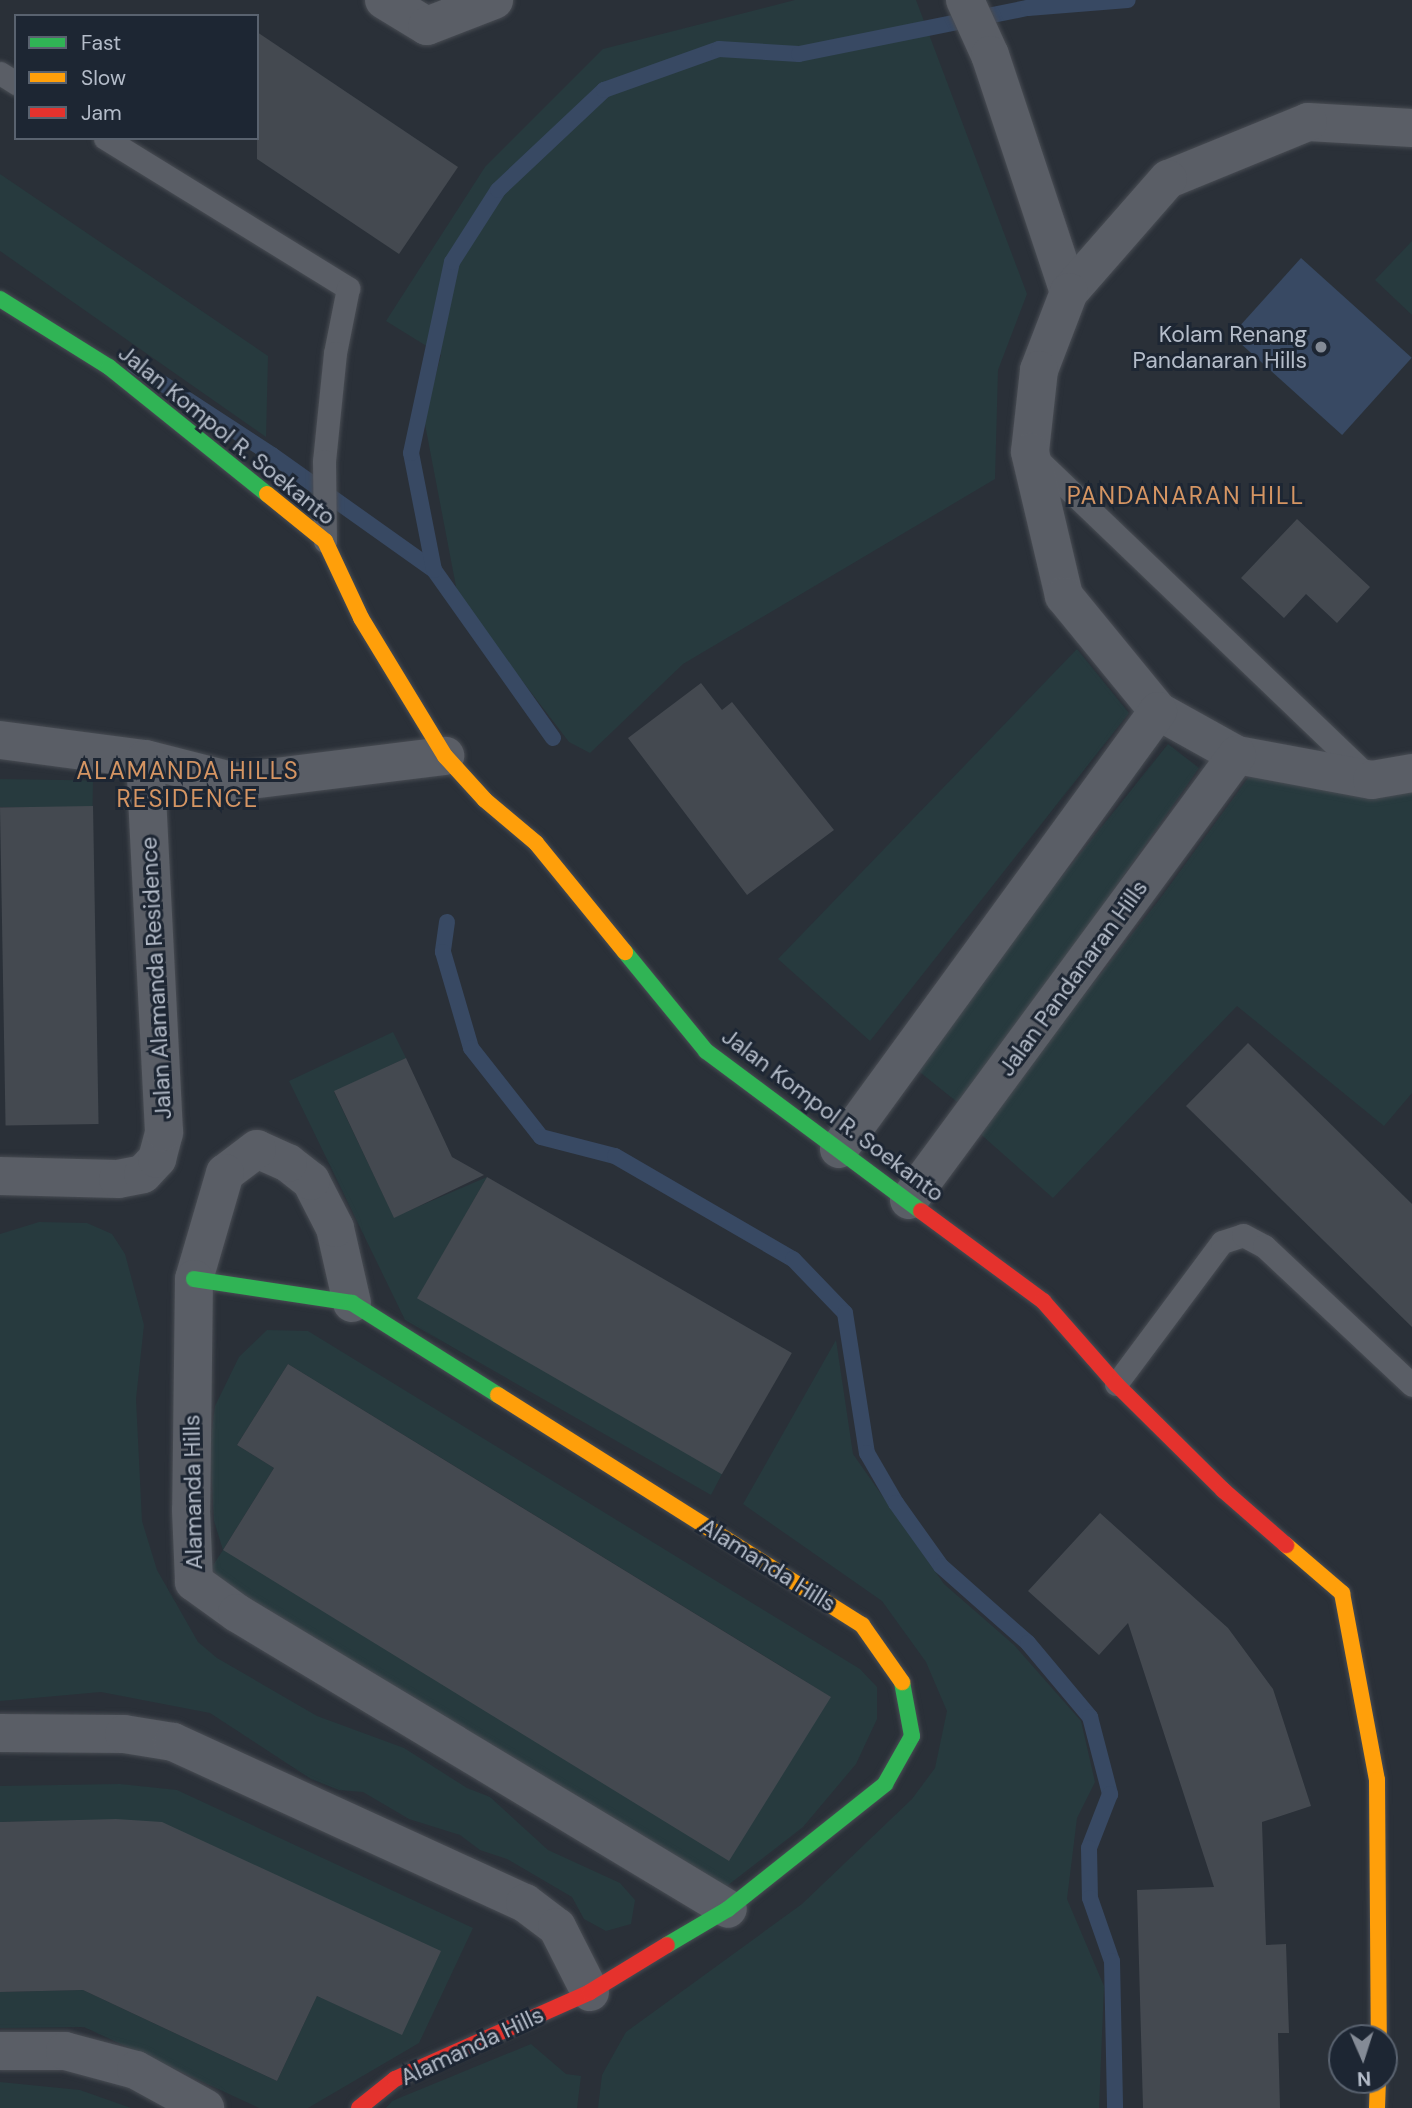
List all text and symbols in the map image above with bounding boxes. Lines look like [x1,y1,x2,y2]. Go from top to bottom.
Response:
legend [14,14,259,140]
text: Fast [81,29,121,57]
text: Slow [81,64,126,92]
text: Jam [81,99,122,127]
place label: Kolam Renang Pandanaran Hills [1132,320,1307,374]
street label: Jalan Kompol R. Soekanto [113,339,341,531]
marker: Kolam Renang Pandanaran Hills [1313,339,1329,355]
district label: PANDANARAN HILL [1069,482,1303,510]
district label: ALAMANDA HILLS RESIDENCE [78,757,298,813]
street label: Jalan Alamanda Residence [135,836,177,1120]
street label: Jalan Pandanaran Hills [993,875,1153,1081]
street label: Jalan Kompol R. Soekanto [716,1022,950,1208]
street label: Alamanda Hills [178,1414,208,1570]
street label: Alamanda Hills [695,1512,841,1618]
street label: Alamanda Hills [396,2001,548,2091]
north arrow [1328,2024,1398,2094]
text: N [1356,2066,1372,2091]

